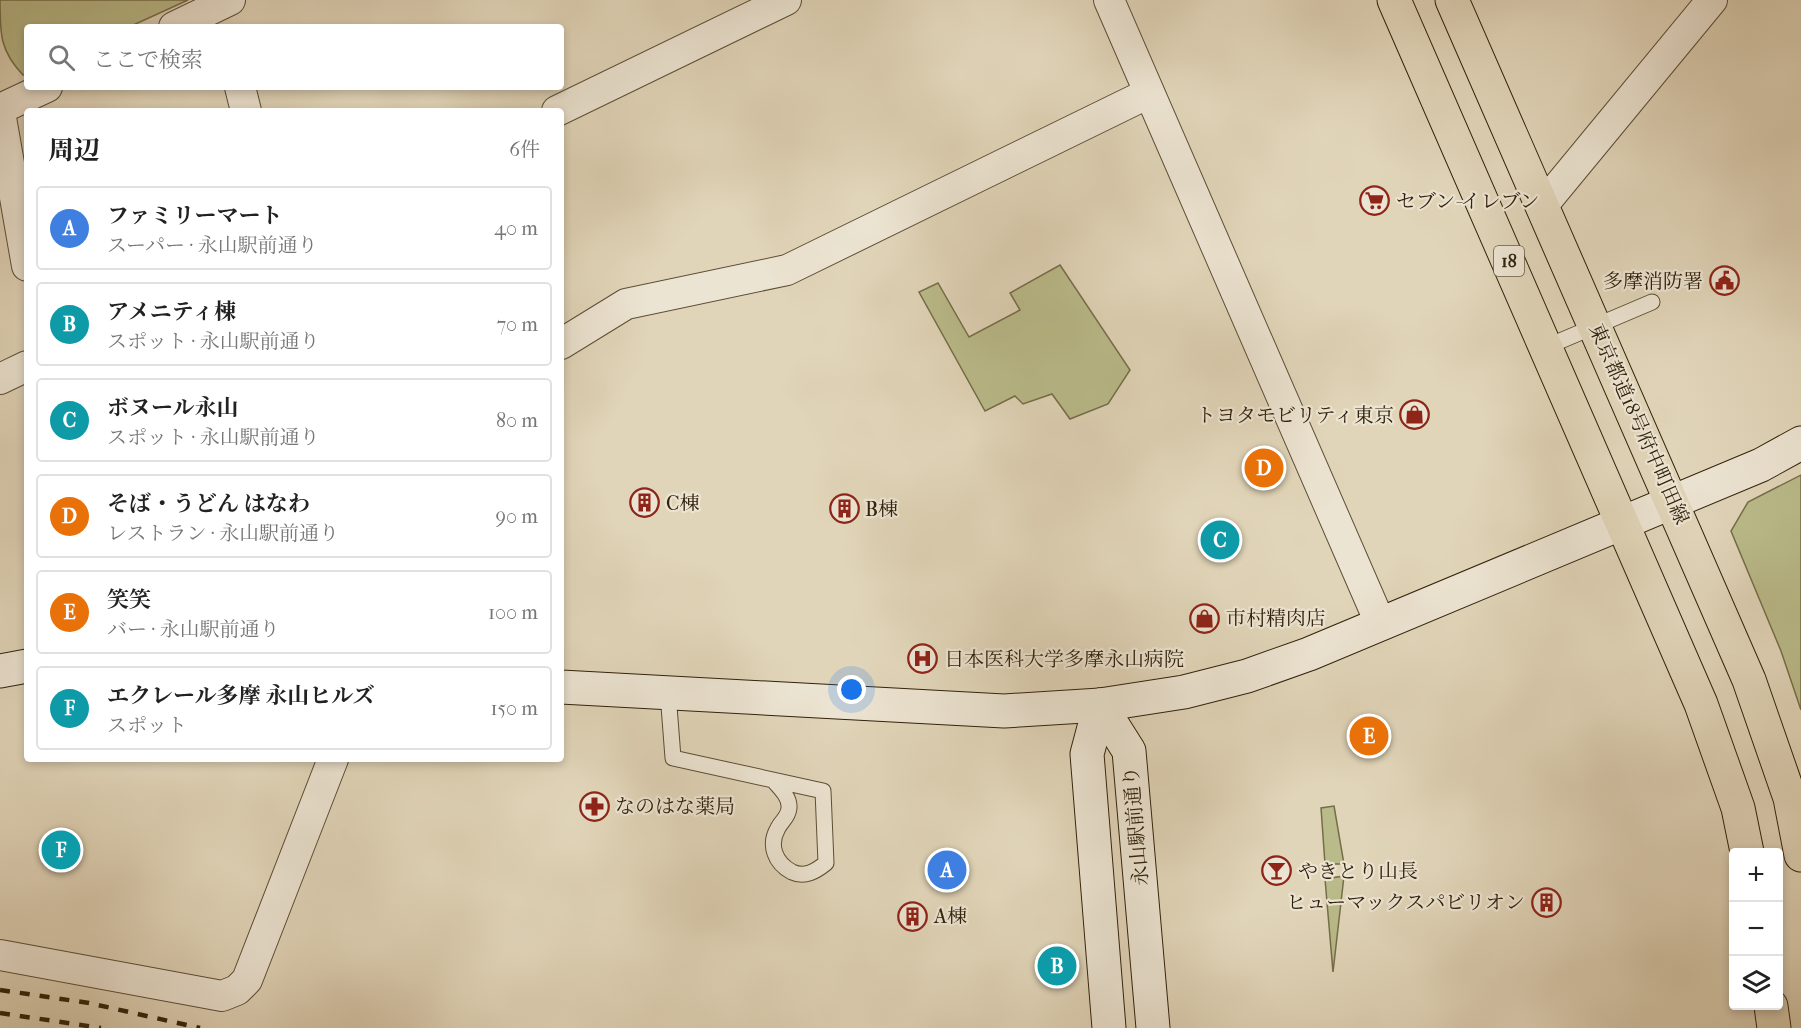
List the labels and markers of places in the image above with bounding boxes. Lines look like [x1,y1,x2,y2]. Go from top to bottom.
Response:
supermarket icon: セブン-イレブン [1359,185,1391,217]
place label: セブン-イレブン [1396,190,1540,213]
public building icon: 多摩消防署 [1708,265,1740,297]
place label: 多摩消防署 [1603,270,1703,293]
shop icon: トヨタモビリティ東京 [1399,399,1431,431]
place label: トヨタモビリティ東京 [1196,404,1394,427]
pin: D [1244,446,1284,490]
building icon: C棟 [629,487,661,519]
place label: C棟 [666,492,699,515]
building icon: B棟 [828,493,860,525]
place label: B棟 [865,498,898,521]
pin: C [1200,518,1240,562]
shop icon: 市村精肉店 [1189,602,1221,634]
place label: 市村精肉店 [1226,607,1326,630]
hospital icon: 日本医科大学多摩永山病院 [907,643,939,675]
place label: 日本医科大学多摩永山病院 [944,648,1184,671]
pin: E [1350,714,1388,758]
pharmacy icon: なのはな薬局 [578,790,610,822]
place label: なのはな薬局 [615,795,735,818]
pin: F [42,828,80,872]
pin: A [928,848,966,892]
bar icon: やきとり山長 [1261,855,1293,887]
place label: やきとり山長 [1298,860,1418,883]
building icon: ヒューマックスパビリオン [1530,886,1562,918]
place label: ヒューマックスパビリオン [1286,891,1525,914]
building icon: A棟 [897,900,929,932]
place label: A棟 [933,905,967,928]
pin: B [1038,944,1076,988]

